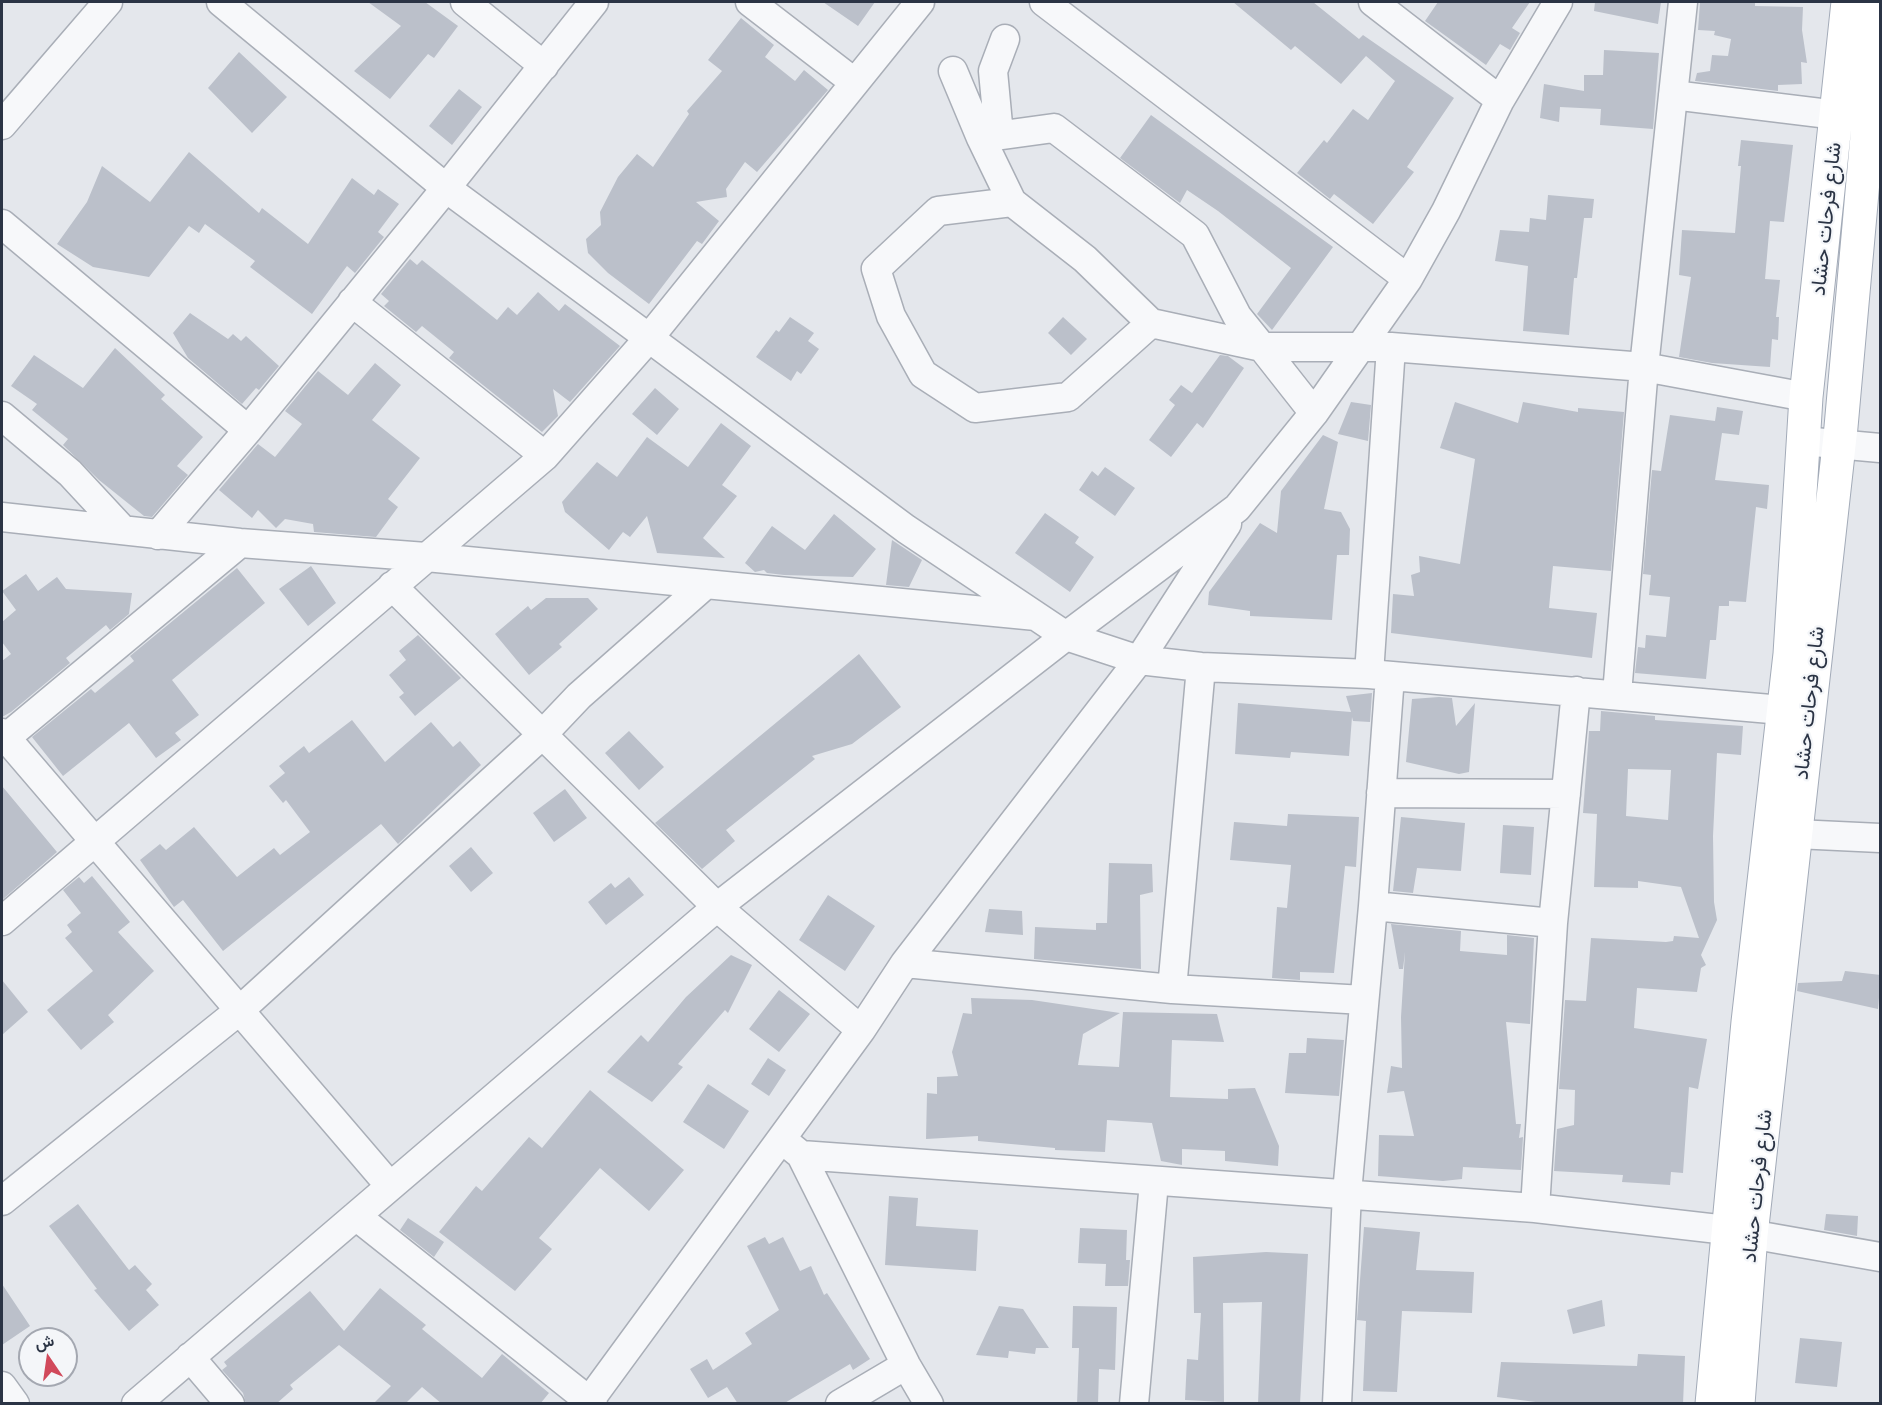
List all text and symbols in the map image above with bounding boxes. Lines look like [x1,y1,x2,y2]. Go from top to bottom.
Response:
street label: شارع فرحات حشاد [1805,141,1847,297]
street label: شارع فرحات حشاد [1788,625,1830,781]
street label: شارع فرحات حشاد [1736,1108,1778,1264]
north arrow [18,1327,78,1387]
text: ش [33,1330,56,1353]

